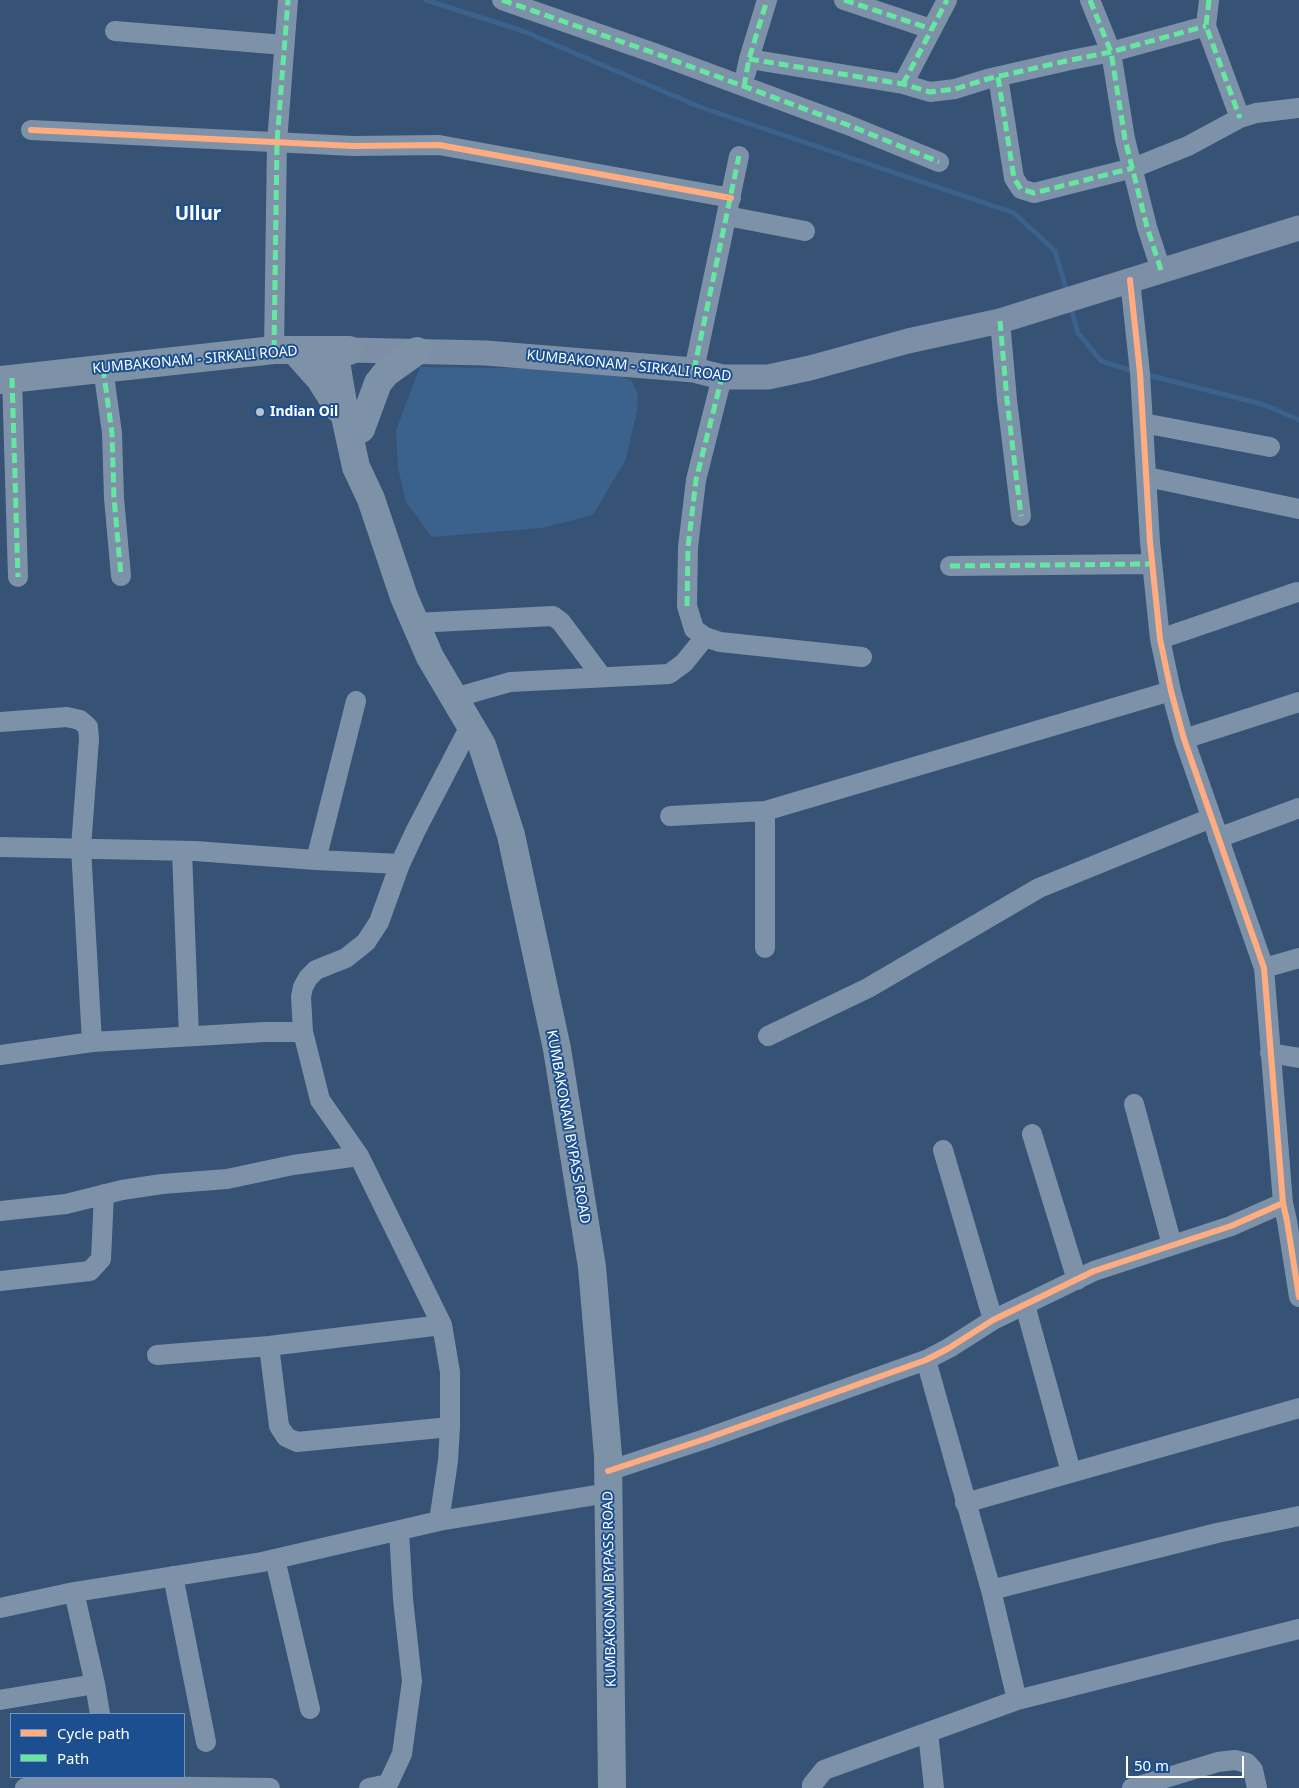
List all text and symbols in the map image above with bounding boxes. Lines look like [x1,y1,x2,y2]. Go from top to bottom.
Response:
district label: Ullur [175,204,221,226]
street label: KUMBAKONAM - SIRKALI ROAD [92,343,298,377]
street label: KUMBAKONAM - SIRKALI ROAD [526,347,732,385]
place label: Indian Oil [270,404,338,420]
marker: Indian Oil [254,406,266,418]
street label: KUMBAKONAM BYPASS ROAD [543,1029,593,1225]
street label: KUMBAKONAM BYPASS ROAD [600,1491,620,1687]
legend [10,1713,185,1778]
text: Cycle path [57,1723,130,1743]
scale bar [1129,1746,1246,1778]
text: Path [57,1748,89,1768]
text: 50 m [1134,1755,1169,1775]

